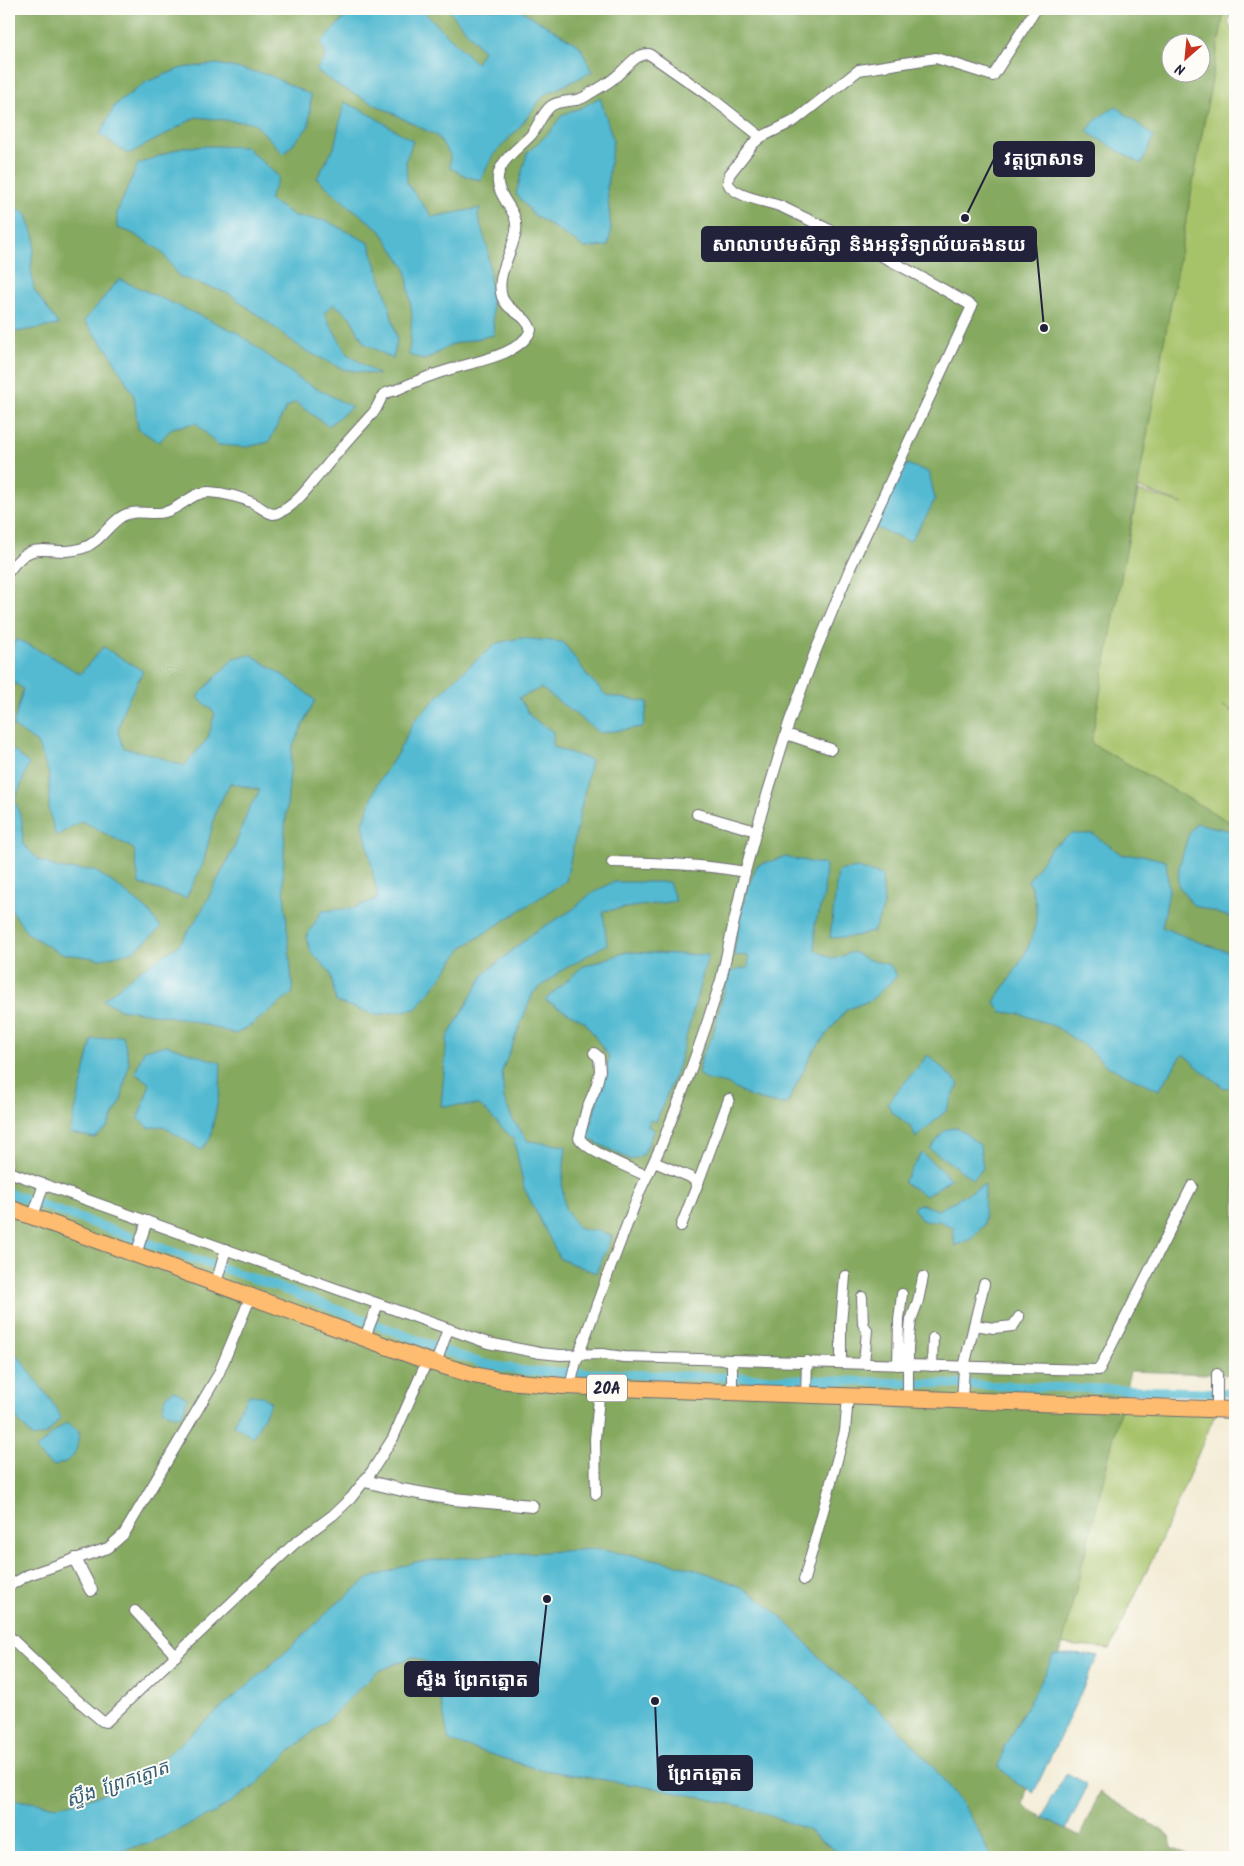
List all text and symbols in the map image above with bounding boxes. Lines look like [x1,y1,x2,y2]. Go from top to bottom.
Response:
north arrow [1162,32,1212,82]
text: N [1171,57,1189,81]
callout: វត្តប្រាសាទ [994,142,1094,176]
text: វត្តប្រាសាទ [1004,145,1084,175]
callout: សាលាបឋមសិក្សា និងអនុវិទ្យាល័យគងនយ [702,227,1036,261]
text: សាលាបឋមសិក្សា និងអនុវិទ្យាល័យគងនយ [712,231,1026,261]
road number: 20A [587,1375,627,1402]
callout: ស្ទឹង ព្រែកត្នោត [405,1662,538,1696]
text: ស្ទឹង ព្រែកត្នោត [416,1666,529,1696]
water label: ស្ទឹង ព្រែកត្នោត [62,1753,174,1817]
callout: ព្រែកត្នោត [658,1756,752,1790]
text: ព្រែកត្នោត [668,1760,742,1790]

